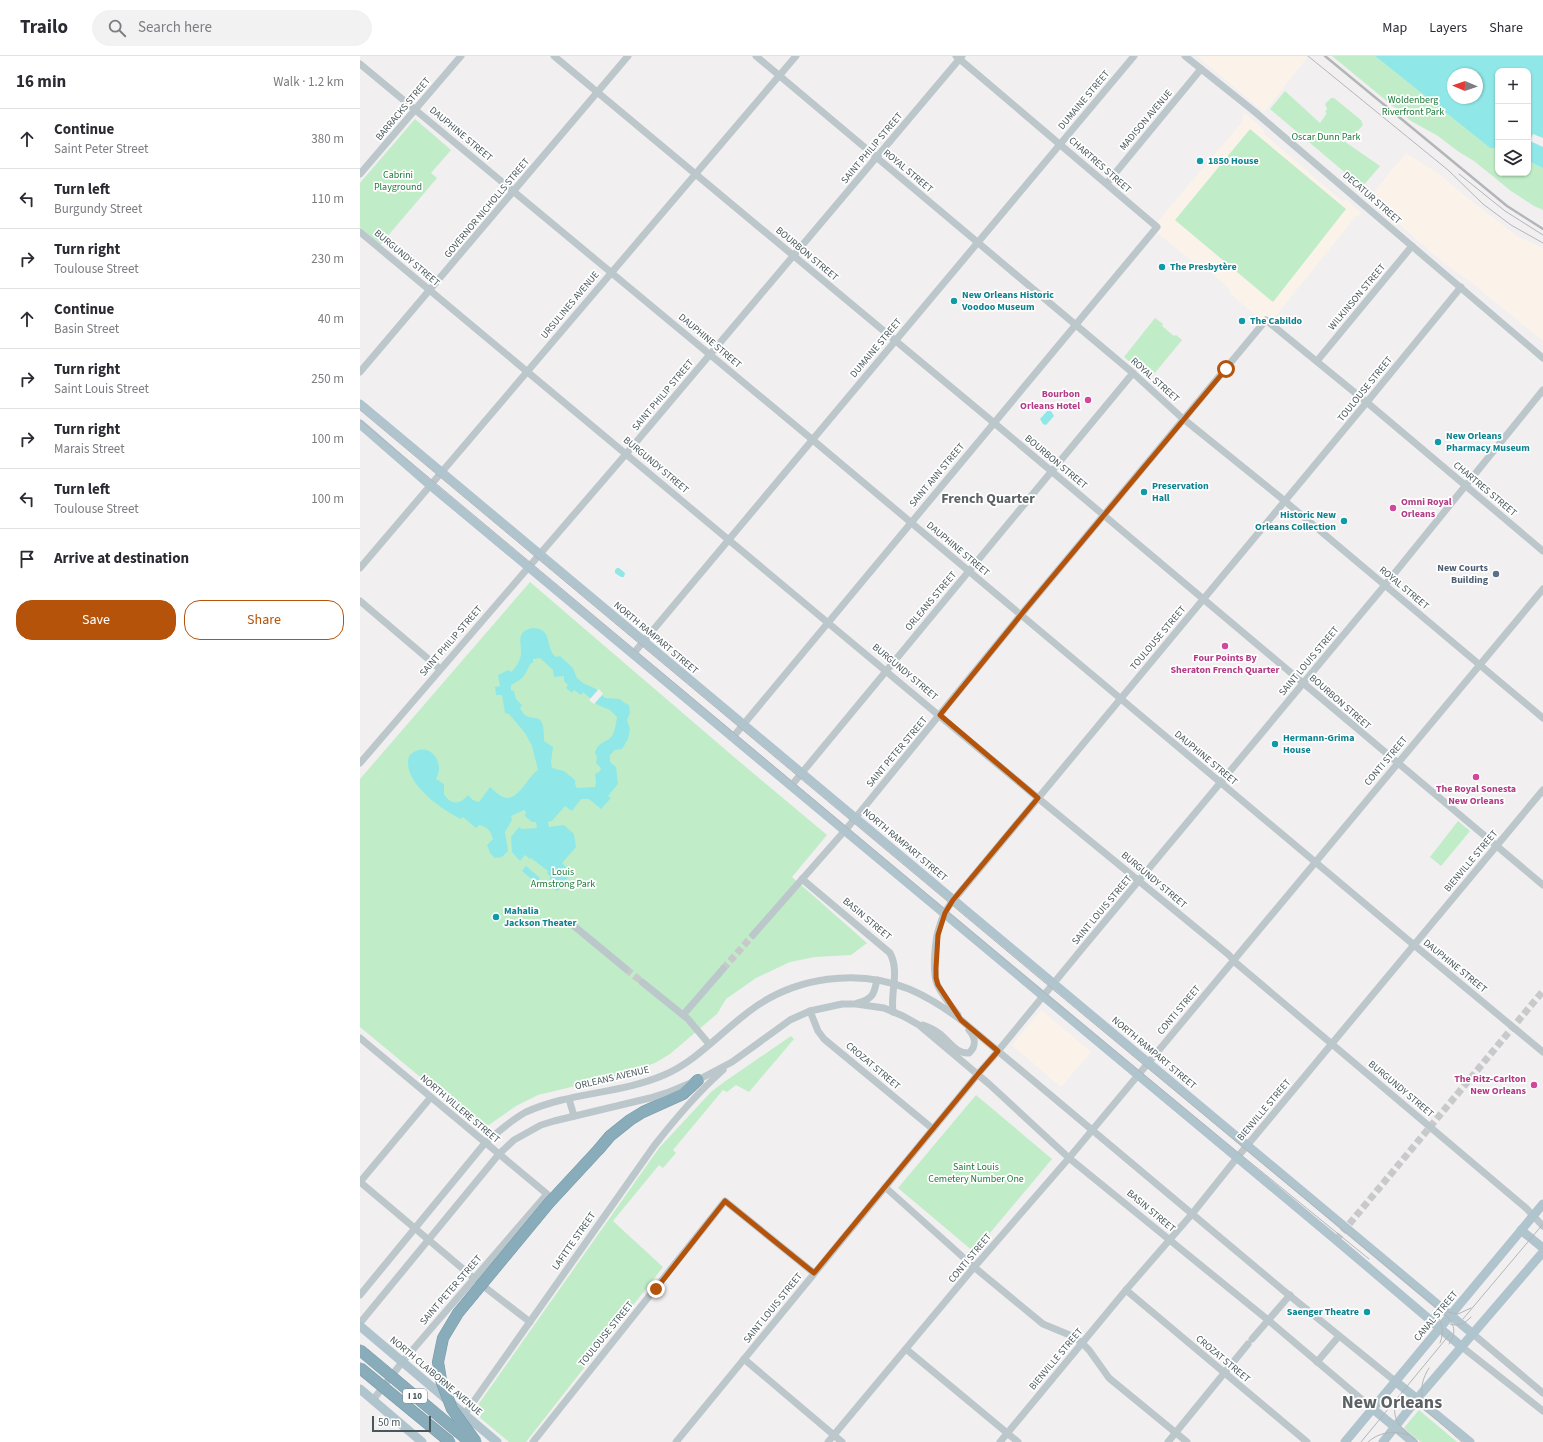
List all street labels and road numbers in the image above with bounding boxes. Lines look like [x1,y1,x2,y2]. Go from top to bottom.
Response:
street label: DUMAINE STREET [1055,67,1113,133]
street label: BARRACKS STREET [372,74,434,144]
street label: MADISON AVENUE [1116,86,1176,154]
street label: DAUPHINE STREET [426,103,496,165]
street label: SAINT PHILIP STREET [838,109,906,187]
street label: CHARTRES STREET [1066,134,1135,197]
street label: ROYAL STREET [880,146,936,196]
street label: GOVERNOR NICHOLLS STREET [441,155,533,261]
street label: DECATUR STREET [1340,169,1405,228]
street label: BOURBON STREET [773,224,842,285]
street label: BURGUNDY STREET [371,226,443,290]
street label: WILKINSON STREET [1325,260,1389,333]
street label: URSULINES AVENUE [538,268,602,342]
street label: DAUPHINE STREET [675,310,745,372]
street label: DUMAINE STREET [847,315,905,381]
street label: TOULOUSE STREET [1334,353,1396,425]
street label: ROYAL STREET [1128,354,1183,406]
street label: SAINT PHILIP STREET [629,356,697,434]
street label: BOURBON STREET [1022,432,1091,493]
street label: BURGUNDY STREET [620,433,692,497]
street label: SAINT ANN STREET [906,439,968,510]
street label: CHARTRES STREET [1450,458,1520,520]
street label: DAUPHINE STREET [923,518,993,580]
street label: ROYAL STREET [1376,563,1432,613]
street label: ORLEANS STREET [902,568,960,634]
street label: NORTH RAMPART STREET [611,598,702,678]
street label: SAINT PHILIP STREET [416,602,486,679]
street label: TOULOUSE STREET [1127,602,1190,673]
street label: SAINT LOUIS STREET [1276,623,1343,699]
street label: BURGUNDY STREET [869,640,941,704]
street label: BOURBON STREET [1306,671,1374,733]
street label: SAINT PETER STREET [863,713,931,790]
street label: DAUPHINE STREET [1171,727,1241,789]
street label: CONTI STREET [1361,733,1411,789]
street label: NORTH RAMPART STREET [860,805,951,885]
street label: BIENVILLE STREET [1441,826,1502,895]
street label: BURGUNDY STREET [1118,848,1190,912]
street label: SAINT LOUIS STREET [1069,872,1136,948]
street label: BASIN STREET [840,894,895,944]
street label: DAUPHINE STREET [1420,936,1490,997]
street label: CONTI STREET [1154,982,1204,1038]
street label: NORTH RAMPART STREET [1109,1013,1200,1093]
street label: CROZAT STREET [843,1039,904,1093]
street label: BURGUNDY STREET [1365,1057,1437,1121]
street label: ORLEANS AVENUE [574,1063,650,1093]
street label: NORTH VILLERE STREET [417,1071,503,1147]
street label: BIENVILLE STREET [1234,1075,1295,1144]
street label: BASIN STREET [1124,1186,1179,1236]
street label: LAFITTE STREET [549,1209,600,1273]
street label: CONTI STREET [945,1230,995,1286]
street label: SAINT PETER STREET [417,1252,486,1328]
street label: SAINT LOUIS STREET [740,1269,806,1346]
street label: CANAL STREET [1411,1287,1462,1344]
street label: TOULOUSE STREET [575,1298,637,1370]
street label: BIENVILLE STREET [1026,1324,1087,1393]
street label: CROZAT STREET [1193,1332,1254,1386]
street label: NORTH CLAIBORNE AVENUE [387,1333,485,1419]
road number: I 10 [403,1389,427,1403]

